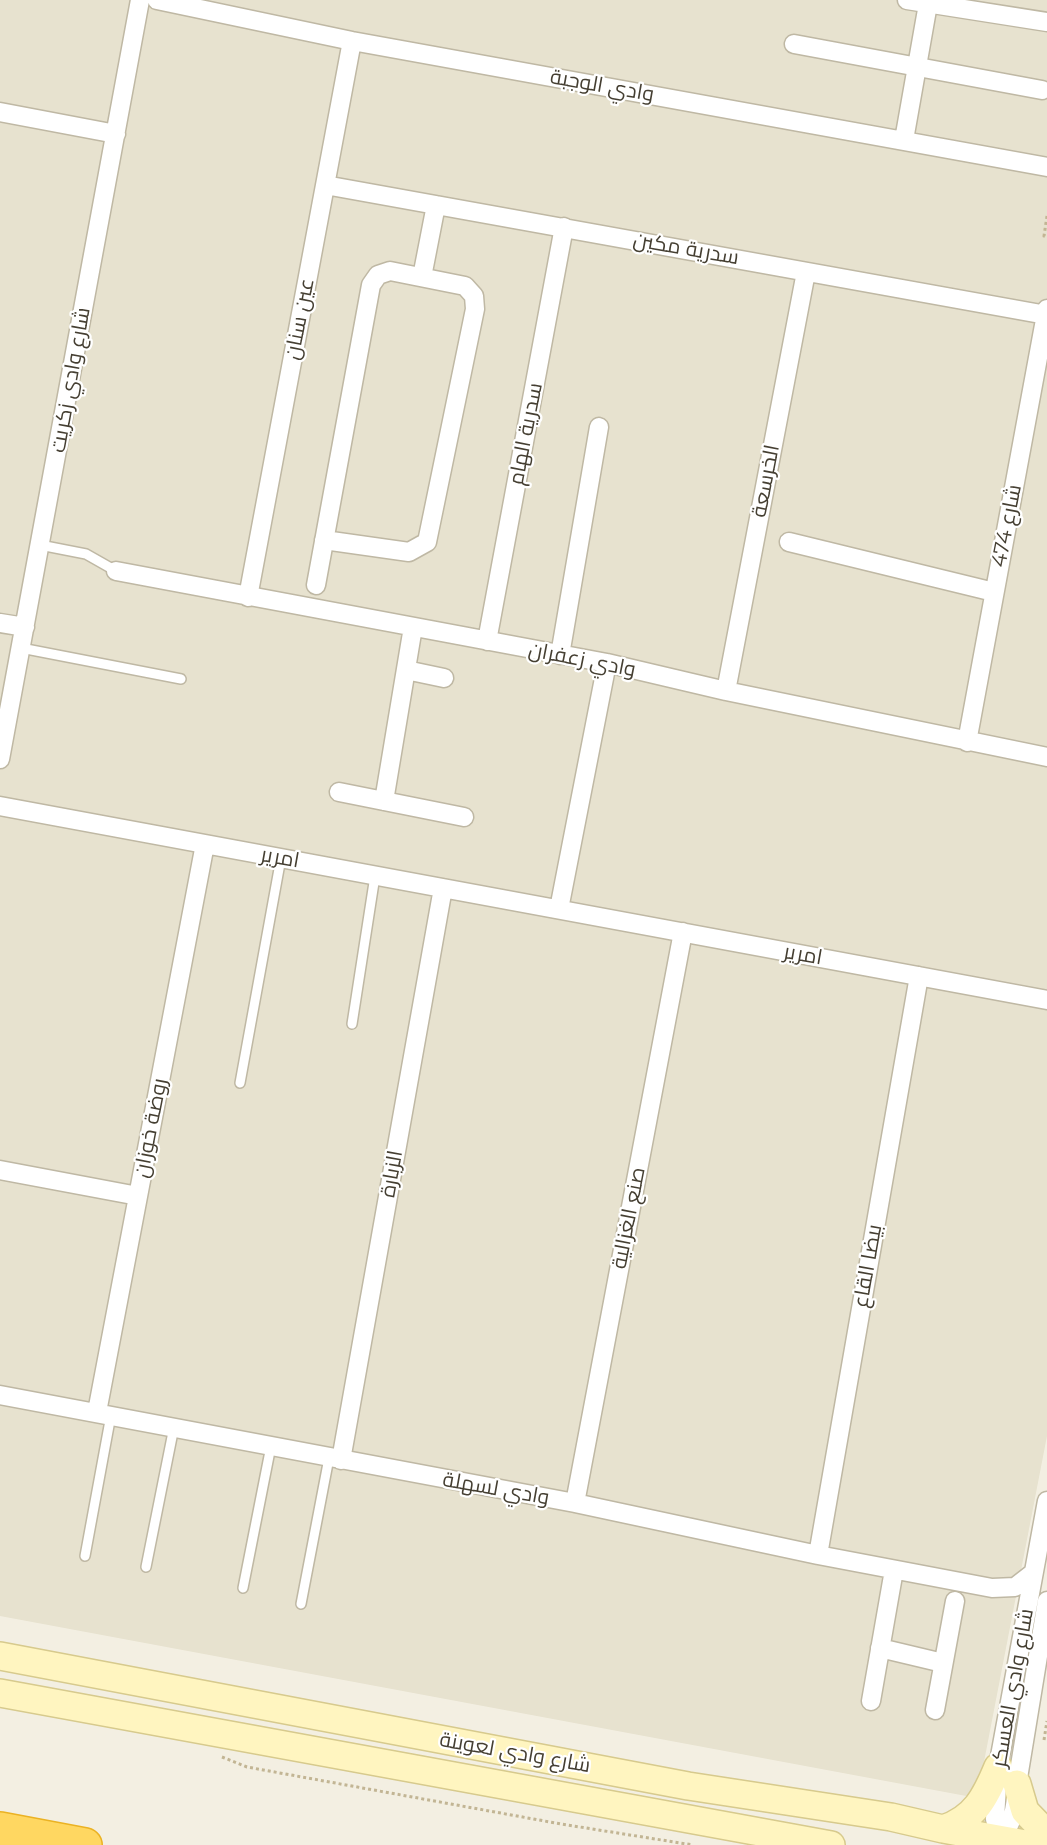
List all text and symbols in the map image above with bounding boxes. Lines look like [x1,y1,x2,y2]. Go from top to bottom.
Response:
street label: وادي الوجبة [548,64,656,108]
street label: سدرية مكين [631,227,741,271]
street label: عين سنان [280,276,320,362]
street label: شارع وادي زكريت [46,305,96,455]
street label: سدرية الهام [504,381,548,487]
street label: الخرسعة [747,443,785,519]
street label: شارع 474 [987,482,1027,570]
street label: وادي زعفران [526,637,638,683]
street label: امرير [259,842,301,874]
street label: امرير [782,939,824,971]
street label: روضة خوزان [129,1076,173,1180]
street label: الزبارة [375,1149,409,1199]
street label: صنع الغزالية [607,1165,651,1271]
street label: بيضا القاع [848,1222,888,1310]
street label: وادي لسهلة [441,1467,551,1511]
street label: شارع وادي العسكر [987,1607,1039,1769]
street label: شارع وادي لعوينة [438,1727,592,1779]

